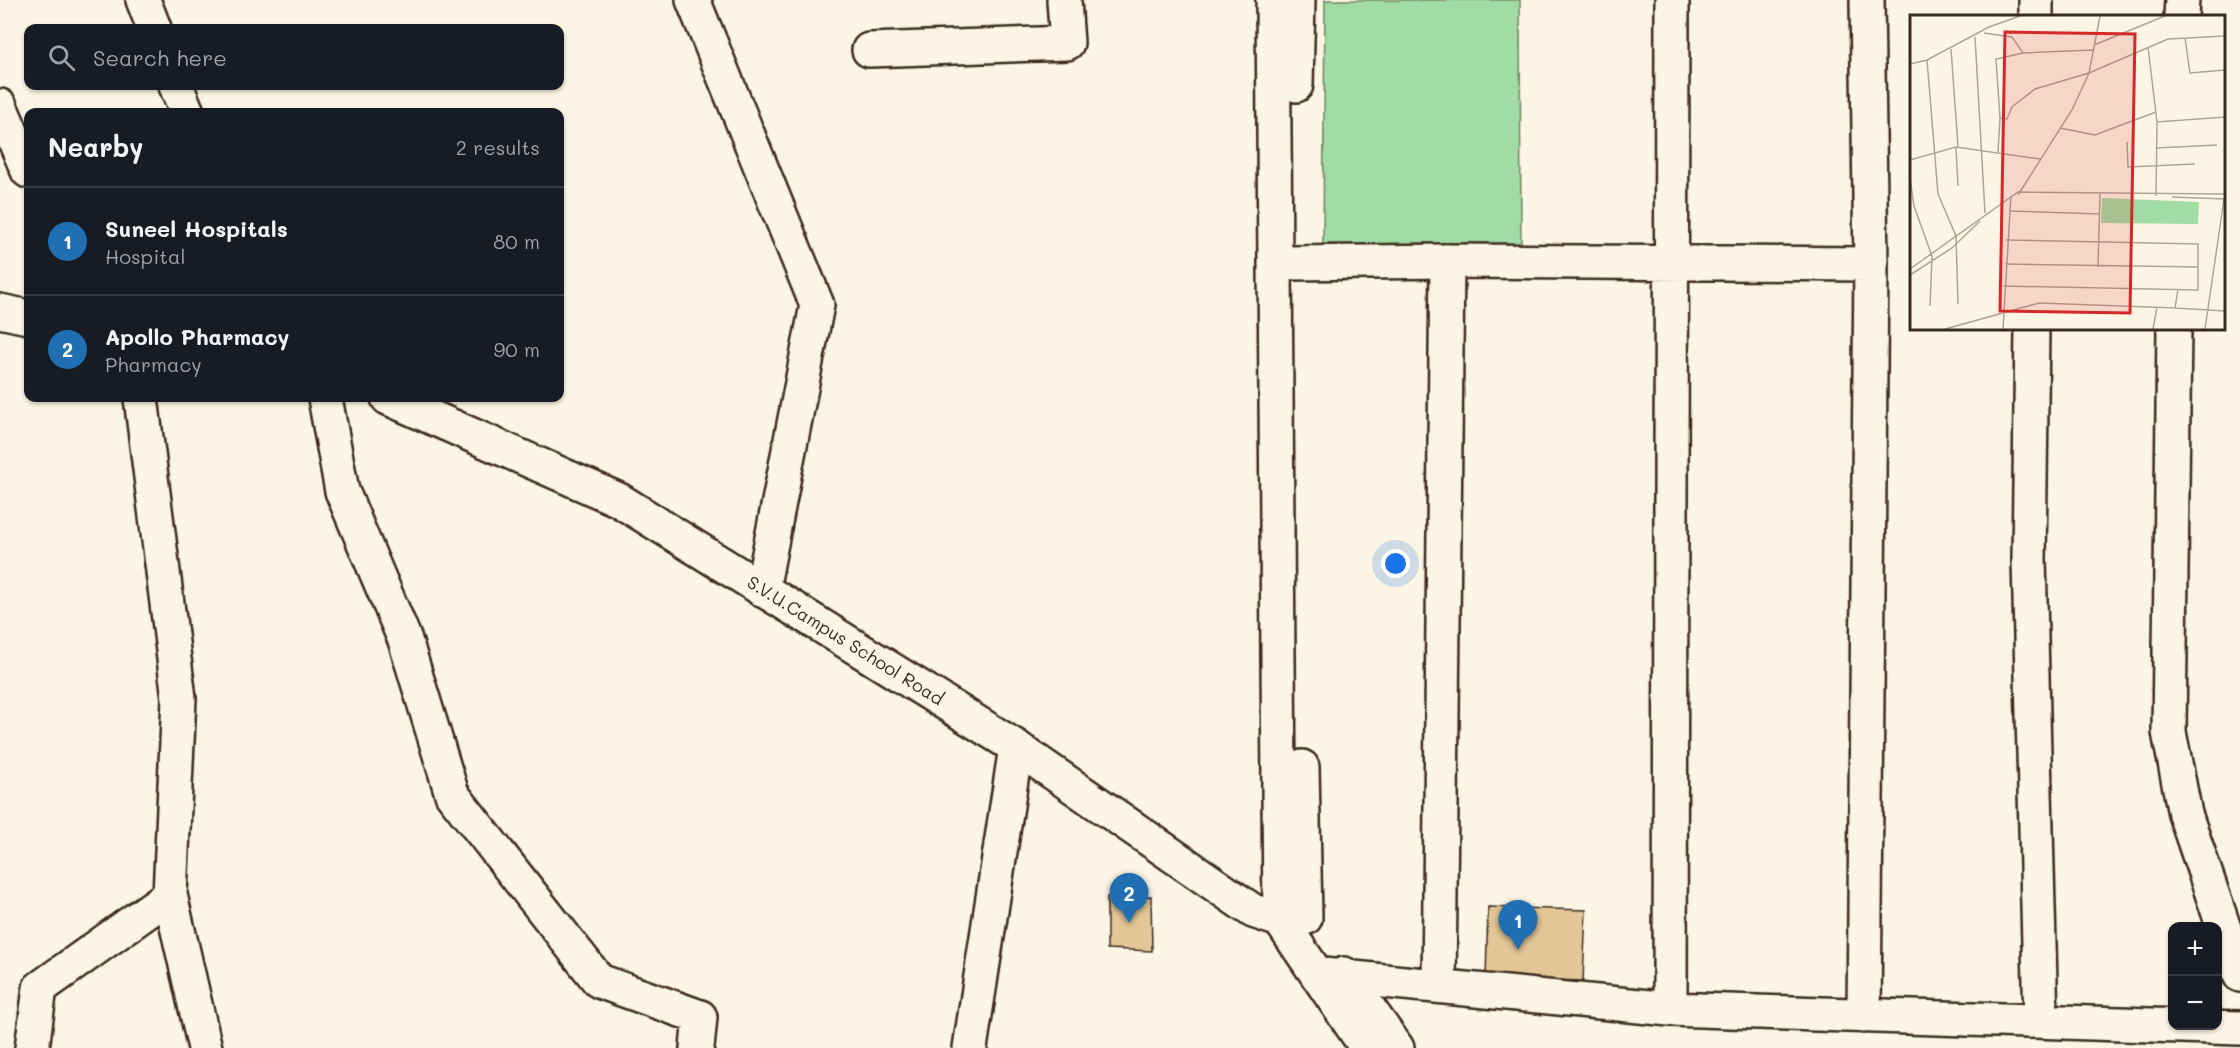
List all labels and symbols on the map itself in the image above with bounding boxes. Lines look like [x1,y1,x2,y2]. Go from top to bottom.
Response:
inset map [1910,15,2225,330]
your location [1381,549,1410,578]
street label: S.V.U.Campus School Road [743,570,949,710]
pin: 2 [1110,874,1148,923]
pin: 1 [1498,900,1538,950]

